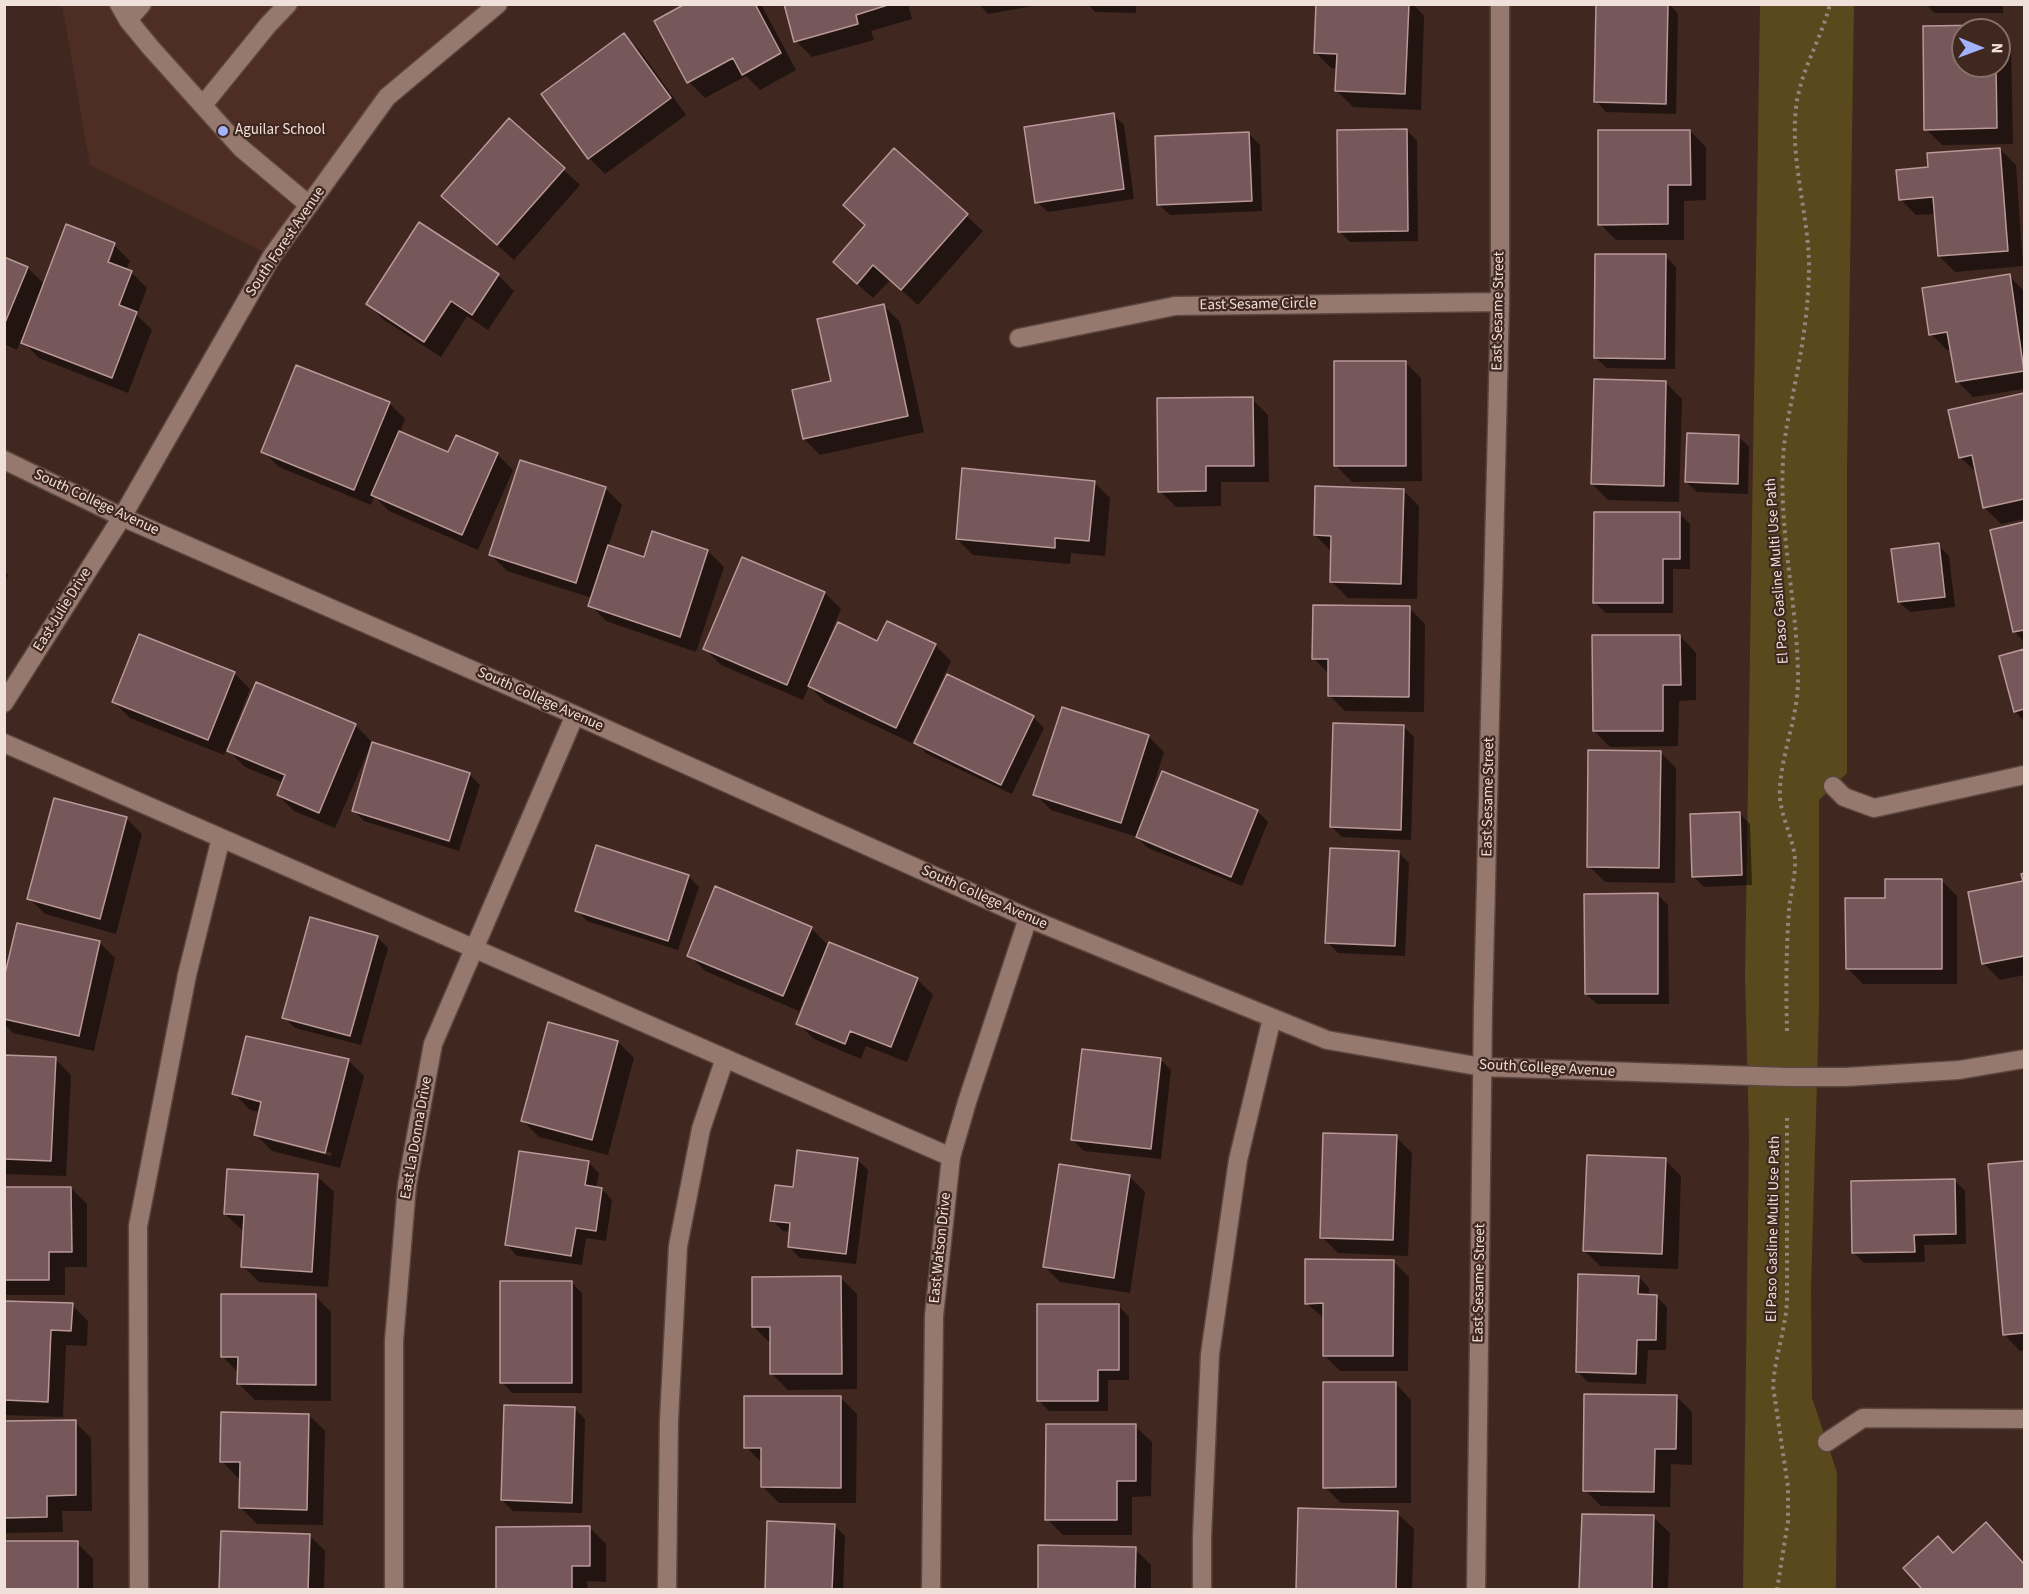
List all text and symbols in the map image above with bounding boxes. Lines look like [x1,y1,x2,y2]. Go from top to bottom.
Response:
north arrow [1951,18,2011,78]
text: N [1986,43,2008,54]
place label: Aguilar School [235,122,325,140]
marker: Aguilar School [216,124,230,138]
street label: South Forest Avenue [243,184,329,300]
street label: East Sesame Street [1489,251,1509,371]
street label: East Sesame Circle [1199,295,1317,315]
street label: South College Avenue [30,466,162,540]
street label: El Paso Gasline Multi Use Path [1763,477,1793,665]
street label: East Julie Drive [30,565,96,655]
street label: South College Avenue [474,664,606,736]
street label: East Sesame Street [1479,737,1499,857]
street label: South College Avenue [918,862,1050,934]
street label: South College Avenue [1479,1056,1615,1082]
street label: East La Donna Drive [397,1075,437,1201]
street label: El Paso Gasline Multi Use Path [1763,1136,1785,1322]
street label: East Watson Drive [926,1192,956,1304]
street label: East Sesame Street [1470,1223,1490,1343]

